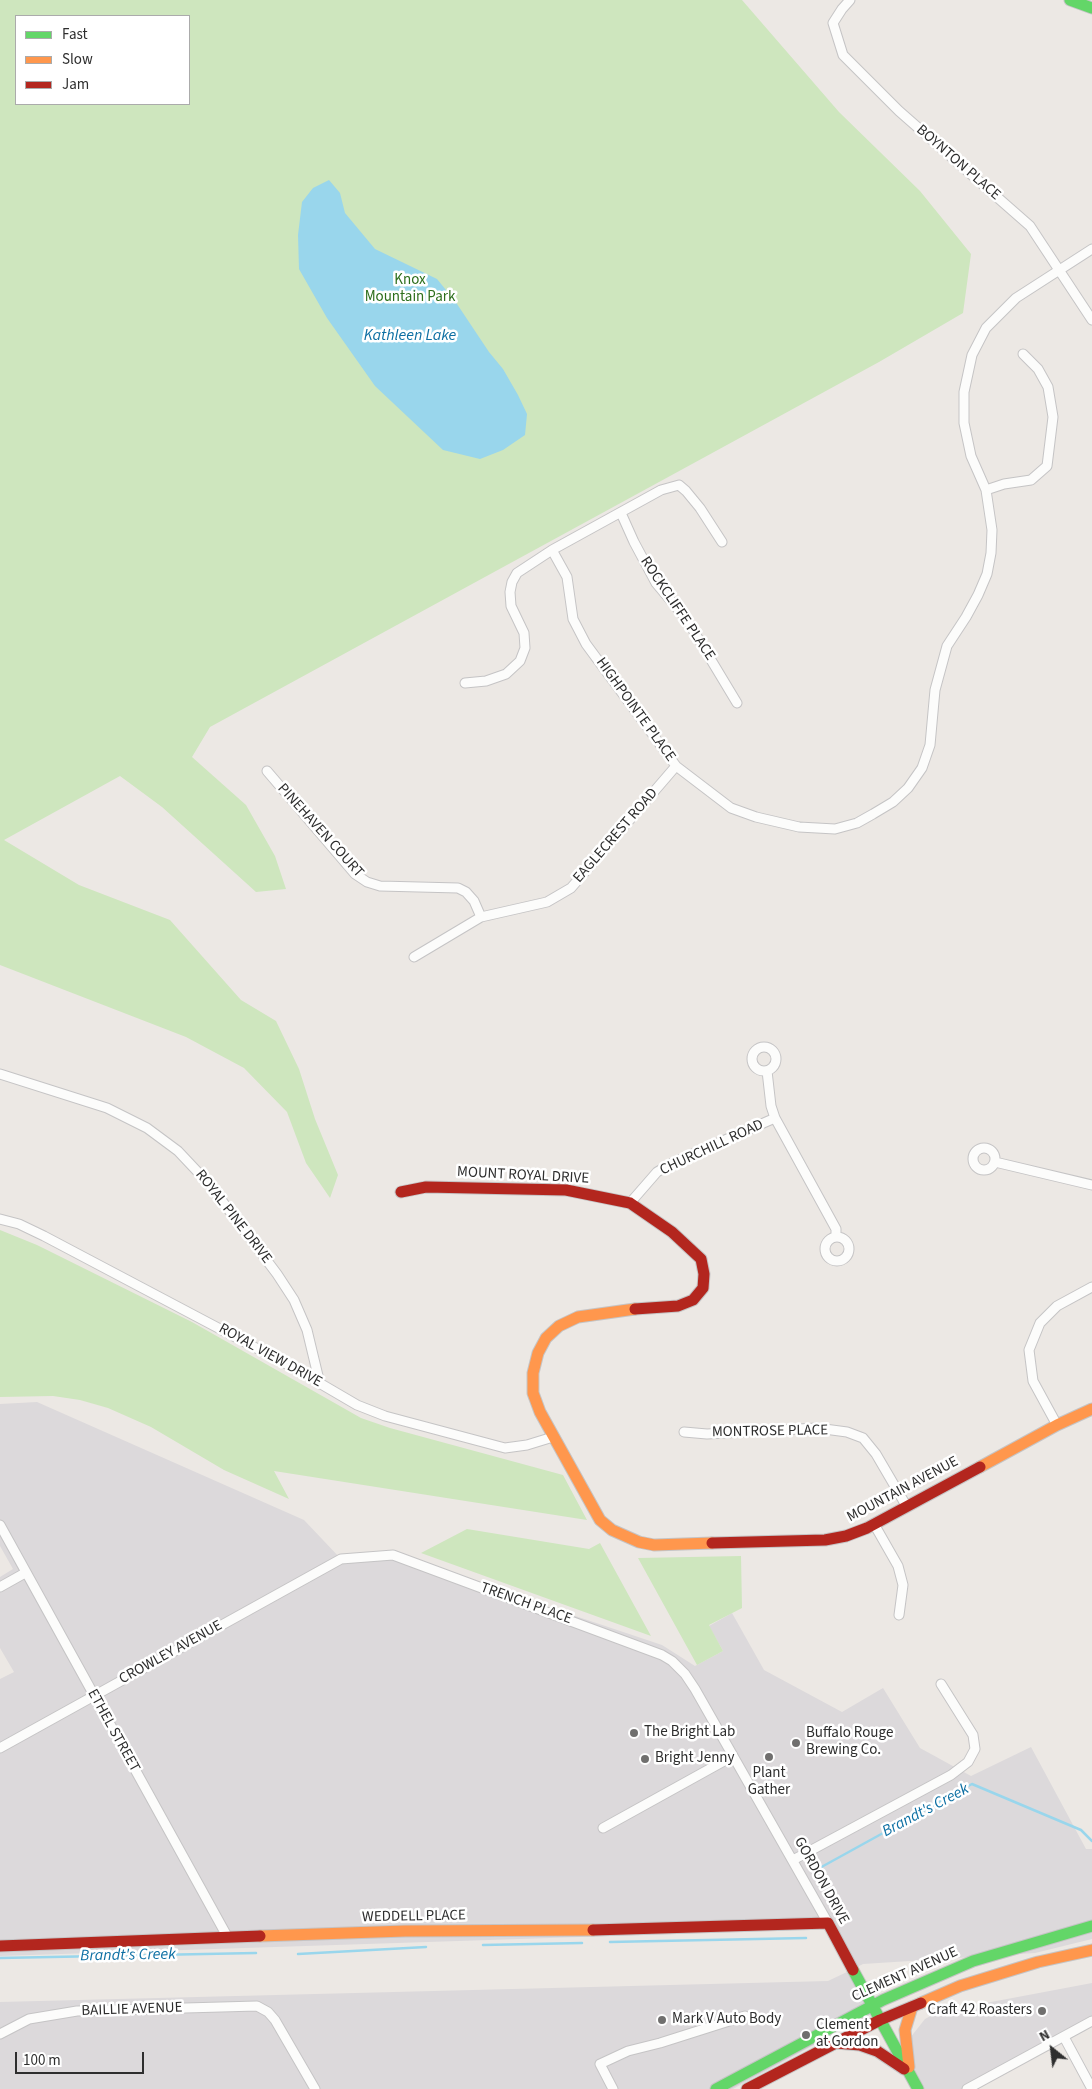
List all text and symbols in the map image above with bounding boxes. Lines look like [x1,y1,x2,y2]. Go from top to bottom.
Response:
legend [15,15,190,105]
text: Fast [62,24,88,45]
text: Slow [62,49,93,70]
text: Jam [62,74,89,95]
street label: BOYNTON PLACE [912,121,1004,205]
park label: Knox Mountain Park [365,272,455,307]
water label: Kathleen Lake [364,326,456,346]
street label: ROCKCLIFFE PLACE [636,554,718,664]
street label: HIGHPOINTE PLACE [591,655,679,765]
street label: PINEHAVEN COURT [273,780,367,882]
street label: EAGLECREST ROAD [570,785,662,887]
street label: CHURCHILL ROAD [657,1116,767,1180]
street label: MOUNT ROYAL DRIVE [457,1164,589,1188]
street label: ROYAL PINE DRIVE [191,1167,275,1267]
street label: ROYAL VIEW DRIVE [215,1320,325,1392]
street label: MONTROSE PLACE [712,1422,828,1442]
street label: MOUNTAIN AVENUE [844,1453,962,1527]
street label: TRENCH PLACE [478,1579,574,1629]
street label: CROWLEY AVENUE [116,1617,226,1689]
street label: ETHEL STREET [83,1686,143,1776]
place label: The Bright Lab [644,1724,735,1742]
place label: Buffalo Rouge Brewing Co. [806,1725,893,1760]
marker: The Bright Lab [628,1727,640,1739]
marker: Buffalo Rouge Brewing Co. [790,1737,802,1749]
place label: Bright Jenny [655,1750,735,1768]
marker: Plant Gather [763,1751,775,1763]
marker: Bright Jenny [639,1753,651,1765]
place label: Plant Gather [748,1765,790,1800]
water label: Brandt's Creek [879,1780,973,1842]
street label: GORDON DRIVE [790,1834,852,1928]
street label: WEDDELL PLACE [362,1907,466,1927]
street label: CLEMENT AVENUE [849,1944,961,2006]
water label: Brandt's Creek [80,1946,176,1966]
street label: BAILLIE AVENUE [81,1999,183,2021]
place label: Craft 42 Roasters [928,2002,1032,2020]
marker: Craft 42 Roasters [1036,2005,1048,2017]
place label: Mark V Auto Body [672,2011,781,2029]
marker: Mark V Auto Body [656,2014,668,2026]
place label: Clement at Gordon [816,2017,879,2052]
north arrow [1027,2024,1077,2074]
text: N [1036,2025,1054,2047]
marker: Clement at Gordon [800,2029,812,2041]
scale bar [18,2042,146,2074]
text: 100 m [23,2050,61,2071]

